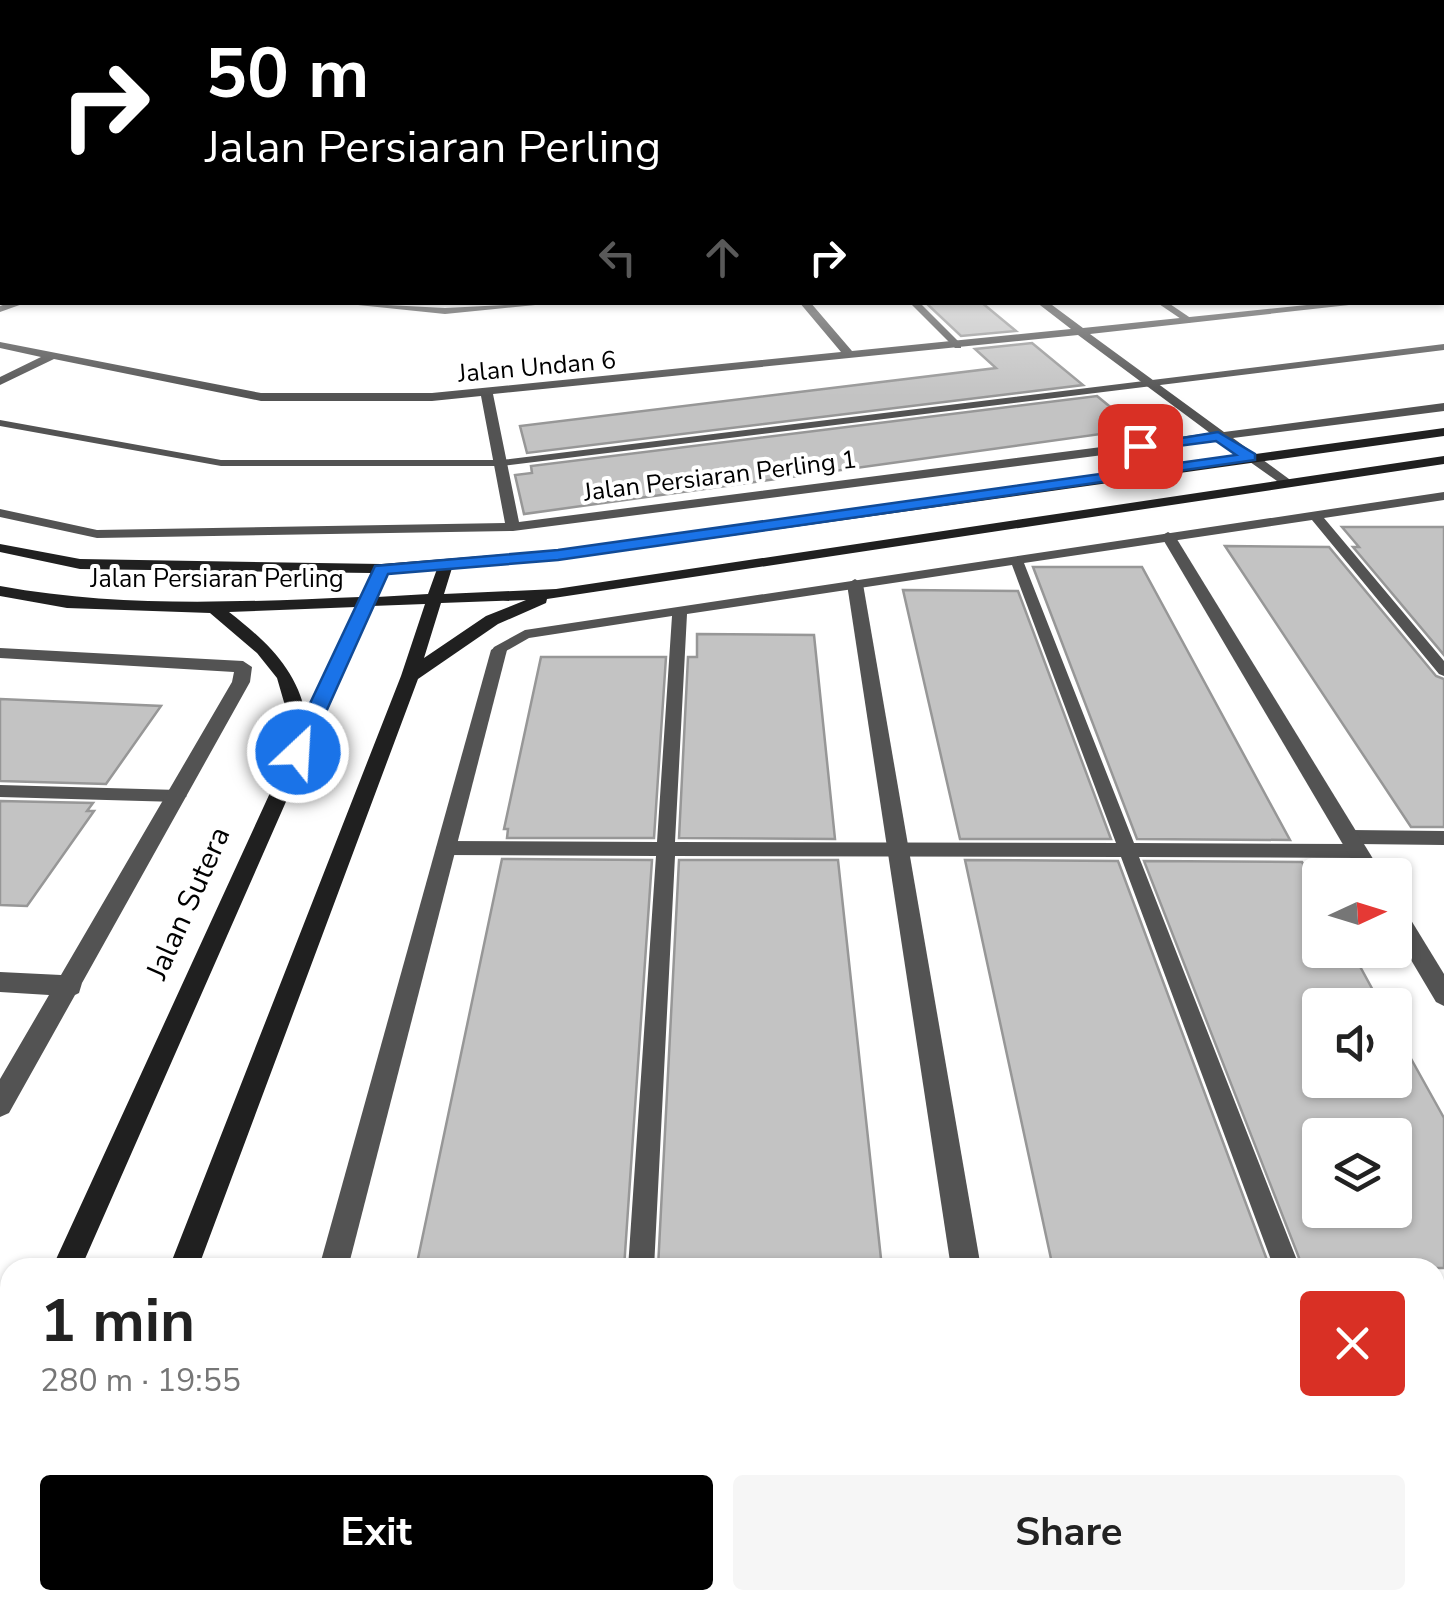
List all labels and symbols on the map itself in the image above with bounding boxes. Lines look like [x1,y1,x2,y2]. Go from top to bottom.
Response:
street label: Jalan Undan 6 [456,343,618,391]
pin [1098,404,1183,489]
street label: Jalan Persiaran Perling 1 [581,442,859,510]
street label: Jalan Persiaran Perling [89,562,344,596]
position arrow [246,700,350,804]
street label: Jalan Sutera [136,820,240,987]
north arrow [1302,858,1412,968]

